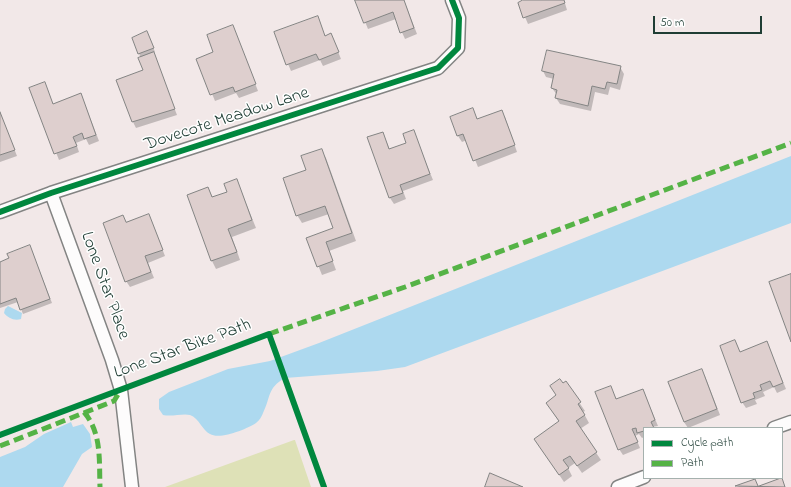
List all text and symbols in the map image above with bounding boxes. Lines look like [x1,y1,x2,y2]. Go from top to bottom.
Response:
scale bar [655,8,764,34]
text: 50 m [660,14,684,32]
street label: Dovecote Meadow Lane [142,83,312,157]
street label: Lone Star Place [75,229,133,343]
street label: Lone Star Bike Path [111,315,255,385]
legend [643,427,783,479]
text: Cycle path [681,434,733,452]
text: Path [681,454,703,472]

